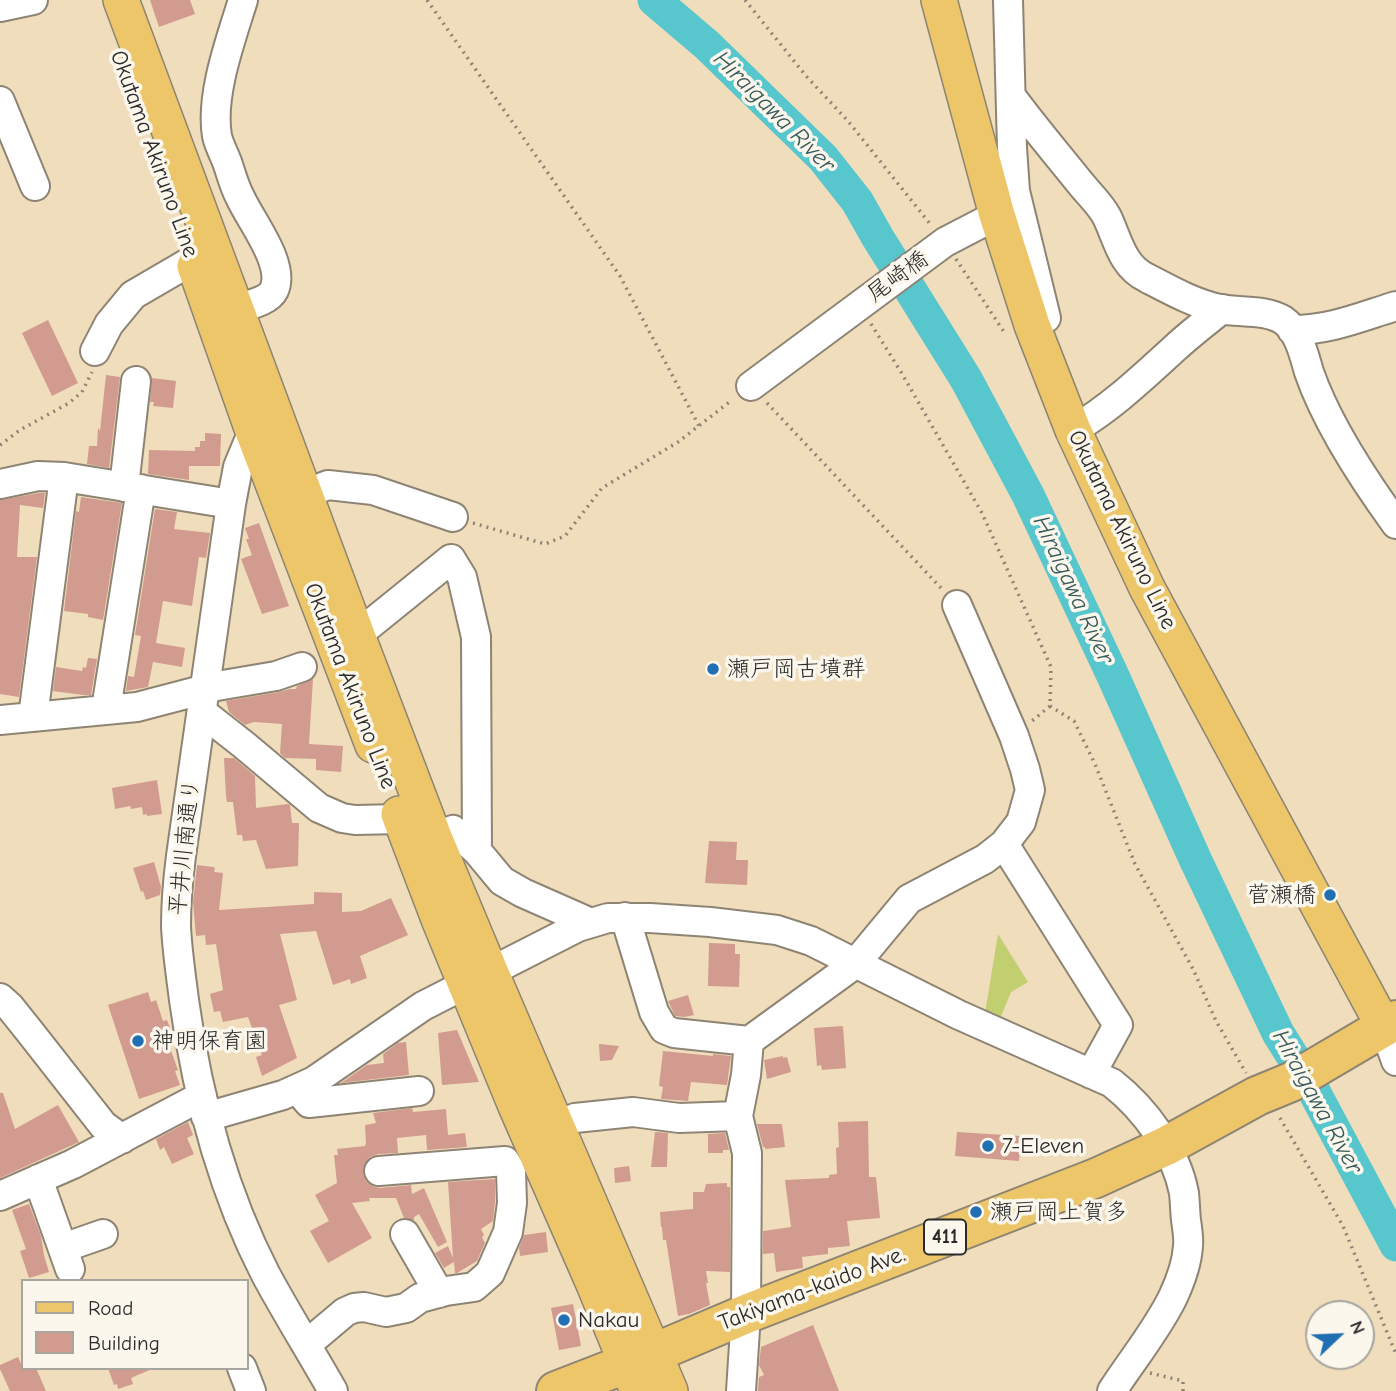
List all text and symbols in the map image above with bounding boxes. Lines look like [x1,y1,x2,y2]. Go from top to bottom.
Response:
water label: Hiraigawa River [707,45,841,179]
street label: Okutama Akiruno Line [104,47,204,261]
street label: 尾崎橋 [862,246,934,308]
street label: Okutama Akiruno Line [1062,426,1182,634]
water label: Hiraigawa River [1026,511,1120,669]
street label: Okutama Akiruno Line [298,579,402,793]
place label: 瀬戸岡古墳群 [727,655,865,683]
marker: 瀬戸岡古墳群 [705,661,721,677]
street label: 平井川南通り [164,777,206,917]
place label: 菅瀬橋 [1247,881,1316,909]
marker: 菅瀬橋 [1322,887,1338,903]
water label: Hiraigawa River [1266,1025,1368,1179]
place label: 神明保育園 [152,1027,267,1055]
marker: 神明保育園 [130,1033,146,1049]
place label: 7-Eleven [1002,1132,1084,1160]
marker: 7-Eleven [980,1138,996,1154]
place label: 瀬戸岡上賀多 [990,1198,1128,1226]
marker: 瀬戸岡上賀多 [968,1204,984,1220]
road number: 411 [924,1220,966,1254]
street label: Takiyama-kaido Ave. [715,1241,909,1337]
legend [21,1279,248,1370]
text: Road [88,1296,133,1320]
north arrow [1305,1300,1375,1370]
place label: Nakau [578,1306,639,1334]
marker: Nakau [556,1312,572,1328]
text: N [1345,1318,1370,1338]
text: Building [88,1331,160,1355]

